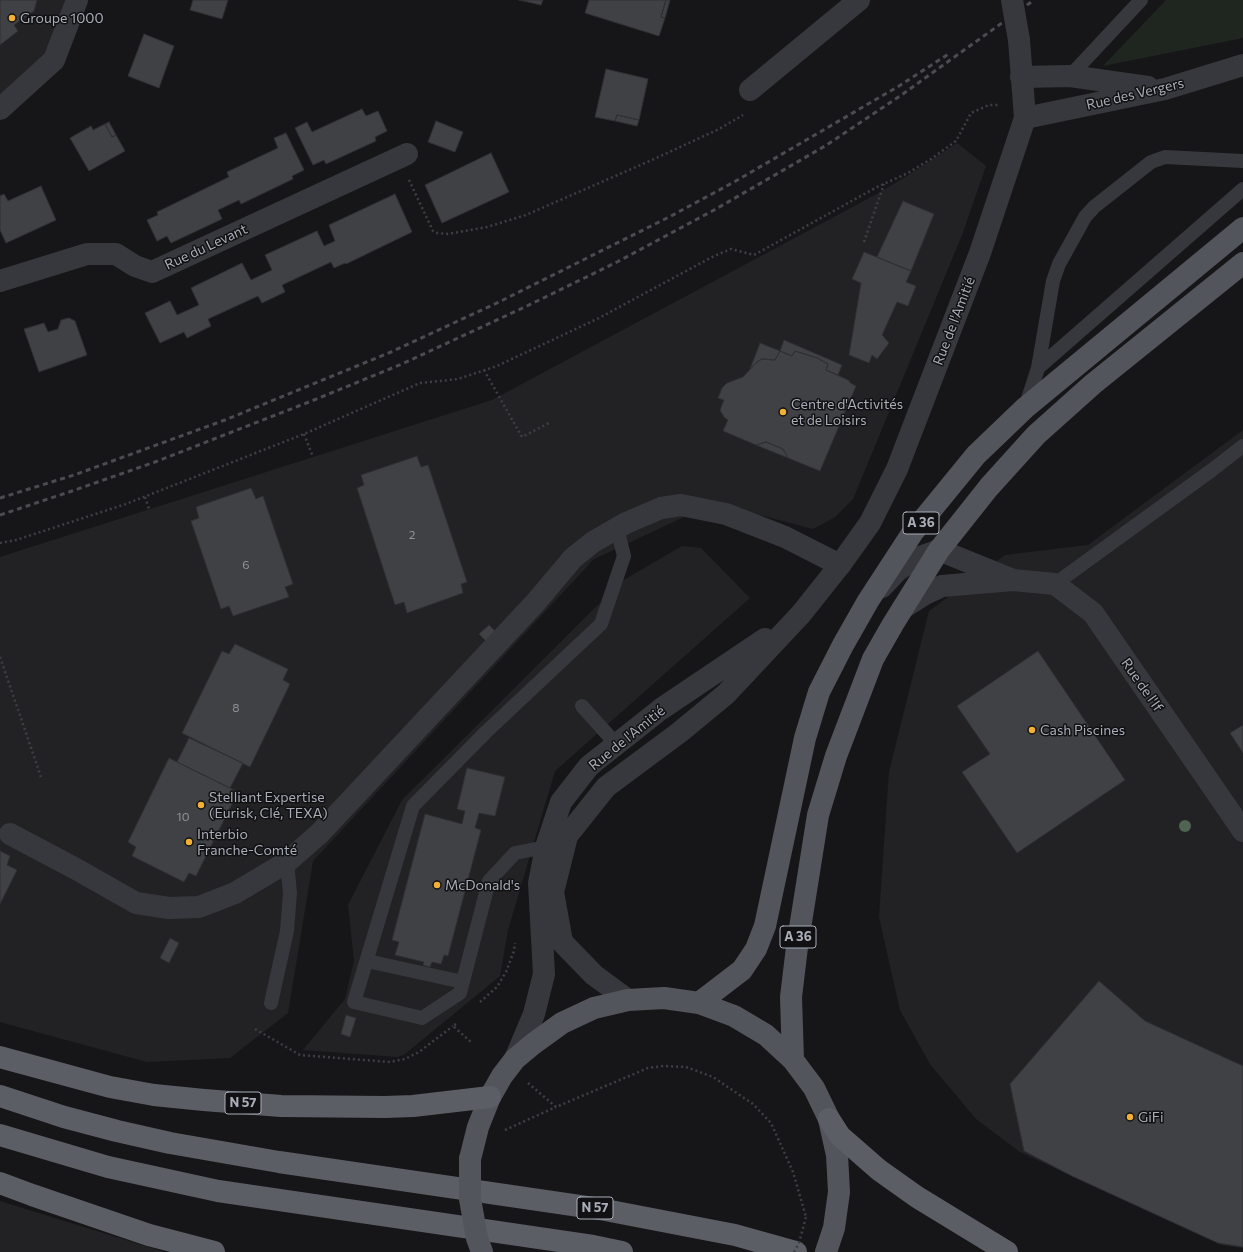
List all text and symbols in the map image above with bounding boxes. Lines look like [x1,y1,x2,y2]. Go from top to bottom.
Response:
place label: Groupe 1000 [20,10,104,26]
marker: Groupe 1000 [7,13,17,23]
street label: Rue des Vergers [1084,75,1186,113]
street label: Rue du Levant [162,221,250,273]
street label: Rue de l'Amitié [929,275,979,367]
place label: Centre d'Activités et de Loisirs [791,396,903,428]
marker: Centre d'Activités et de Loisirs [778,407,788,417]
road number: A 36 [903,512,939,534]
house number: 2 [409,528,415,542]
house number: 6 [242,558,250,572]
street label: Rue de l'If [1118,655,1166,715]
house number: 8 [232,701,240,715]
street label: Rue de l'Amitié [586,702,668,774]
place label: Cash Piscines [1040,722,1125,738]
marker: Cash Piscines [1027,725,1037,735]
place label: Stelliant Expertise (Eurisk, Clé, TEXA) [209,789,328,822]
marker: Stelliant Expertise (Eurisk, Clé, TEXA) [196,800,206,810]
house number: 10 [177,810,189,824]
place label: Interbio Franche-Comté [197,826,297,858]
marker: Interbio Franche-Comté [184,837,194,847]
place label: McDonald's [445,877,520,893]
marker: McDonald's [432,880,442,890]
road number: A 36 [780,926,816,948]
road number: N 57 [225,1092,261,1114]
place label: GiFi [1138,1109,1163,1125]
marker: GiFi [1125,1112,1135,1122]
road number: N 57 [577,1197,613,1219]

